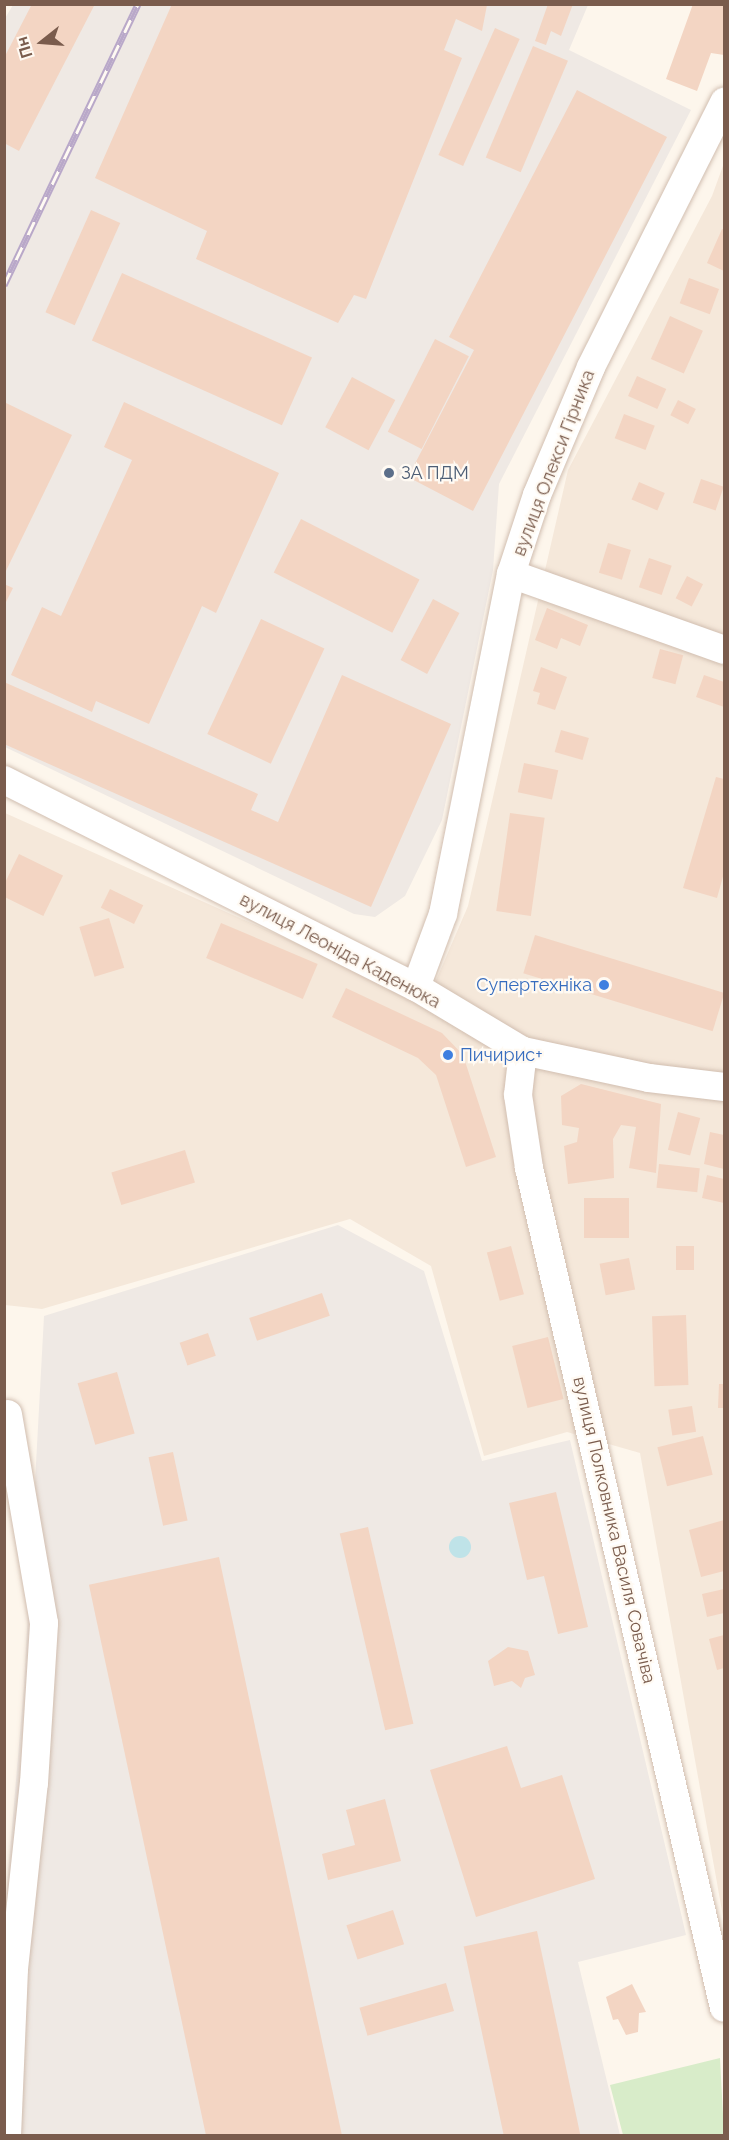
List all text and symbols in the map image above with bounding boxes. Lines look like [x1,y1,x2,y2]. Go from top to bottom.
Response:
north arrow [12,12,72,72]
text: Пн [12,34,37,60]
street label: вулиця Олекси Гірника [509,367,599,559]
place label: ЗА ПДМ [401,462,469,484]
marker: ЗА ПДМ [382,466,396,480]
street label: вулиця Леоніда Каденюка [236,889,444,1013]
place label: Супертехніка [476,974,592,996]
marker: Супертехніка [597,978,611,992]
place label: Пичирис+ [460,1044,543,1066]
marker: Пичирис+ [441,1048,455,1062]
street label: вулиця Полковника Василя Совачіва [568,1374,660,1686]

